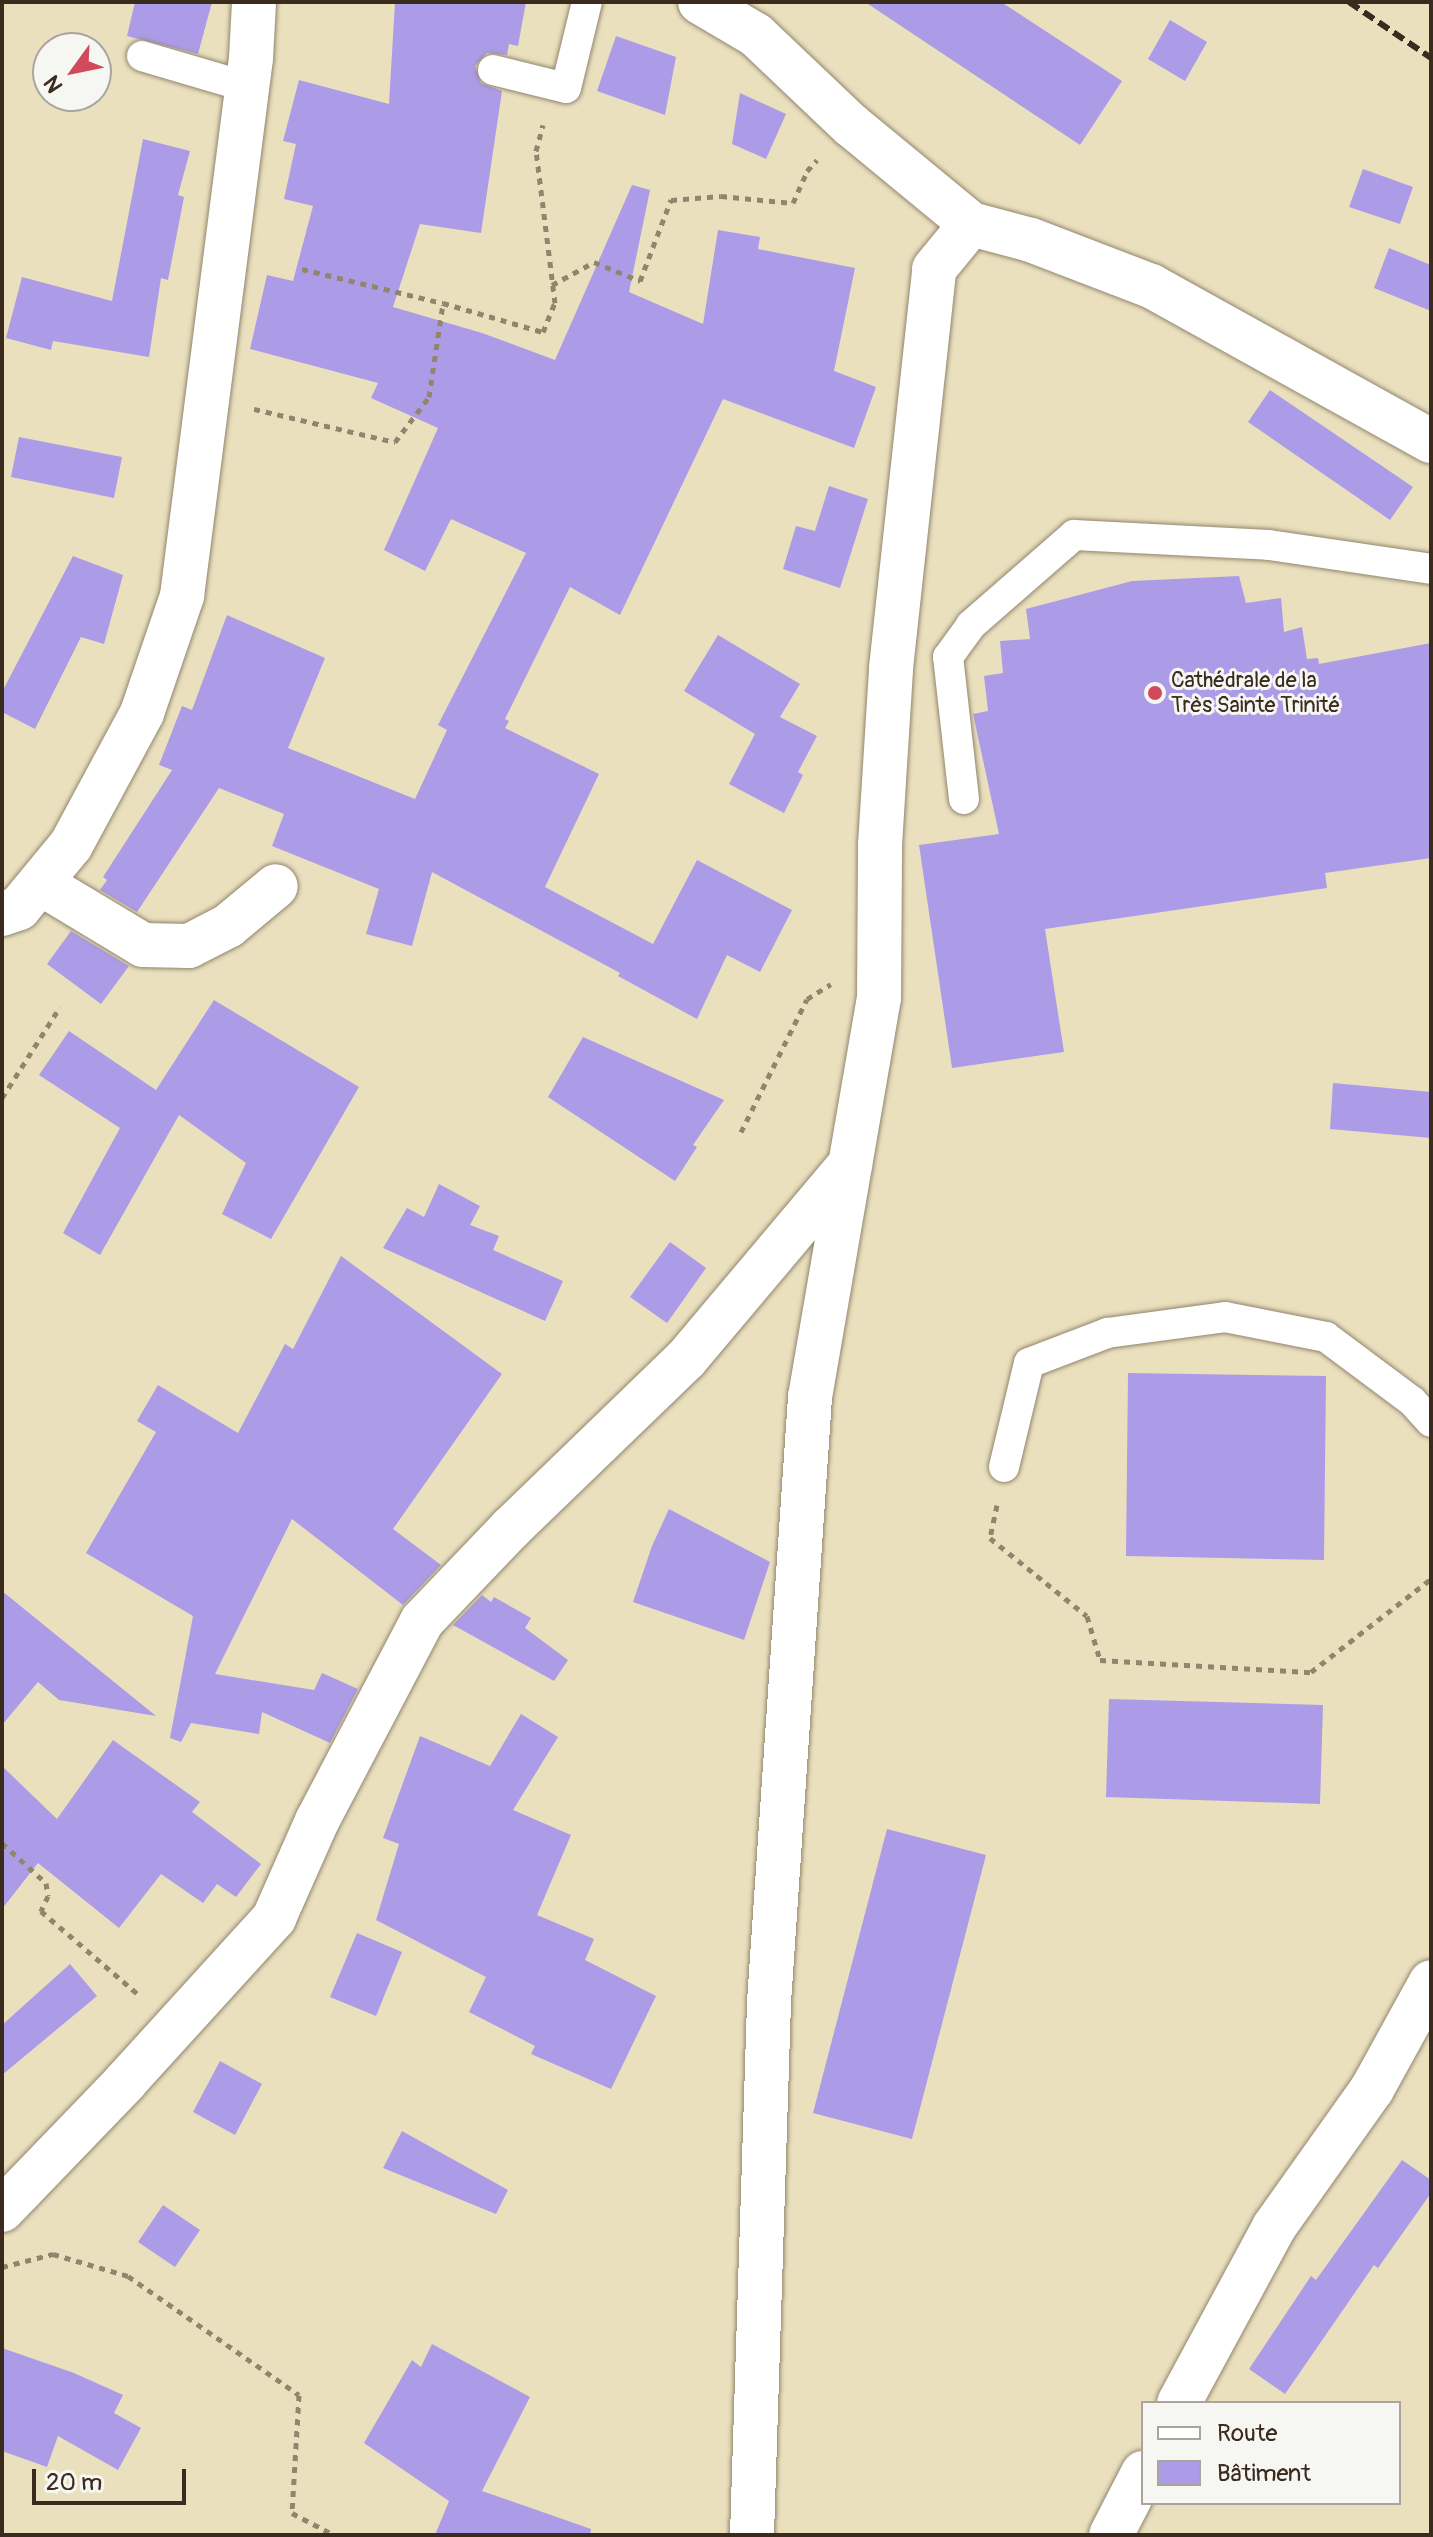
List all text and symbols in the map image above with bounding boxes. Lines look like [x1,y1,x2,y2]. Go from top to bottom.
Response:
north arrow [32,32,112,112]
text: N [38,70,69,98]
place label: Cathédrale de la Très Sainte Trinité [1171,667,1340,718]
marker: Cathédrale de la Très Sainte Trinité [1146,684,1164,702]
legend [1141,2401,1401,2505]
text: Route [1217,2419,1277,2448]
scale bar [36,2453,190,2503]
text: Bâtiment [1217,2459,1311,2488]
text: 20 m [46,2468,102,2497]

